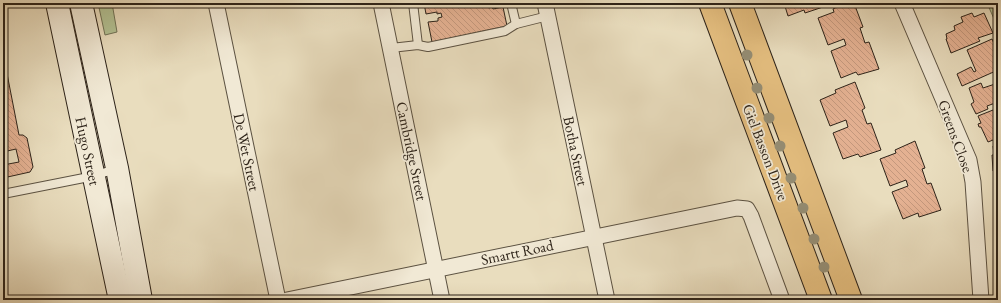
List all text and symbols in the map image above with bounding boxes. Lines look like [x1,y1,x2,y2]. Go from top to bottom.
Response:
street label: Greens Close [934,97,978,175]
street label: Cambridge Street [392,100,432,202]
street label: Giel Basson Drive [739,101,793,203]
street label: De Wet Street [230,111,265,193]
street label: Botha Street [559,114,593,188]
street label: Hugo Street [71,115,105,187]
street label: Smartt Road [479,235,555,269]

